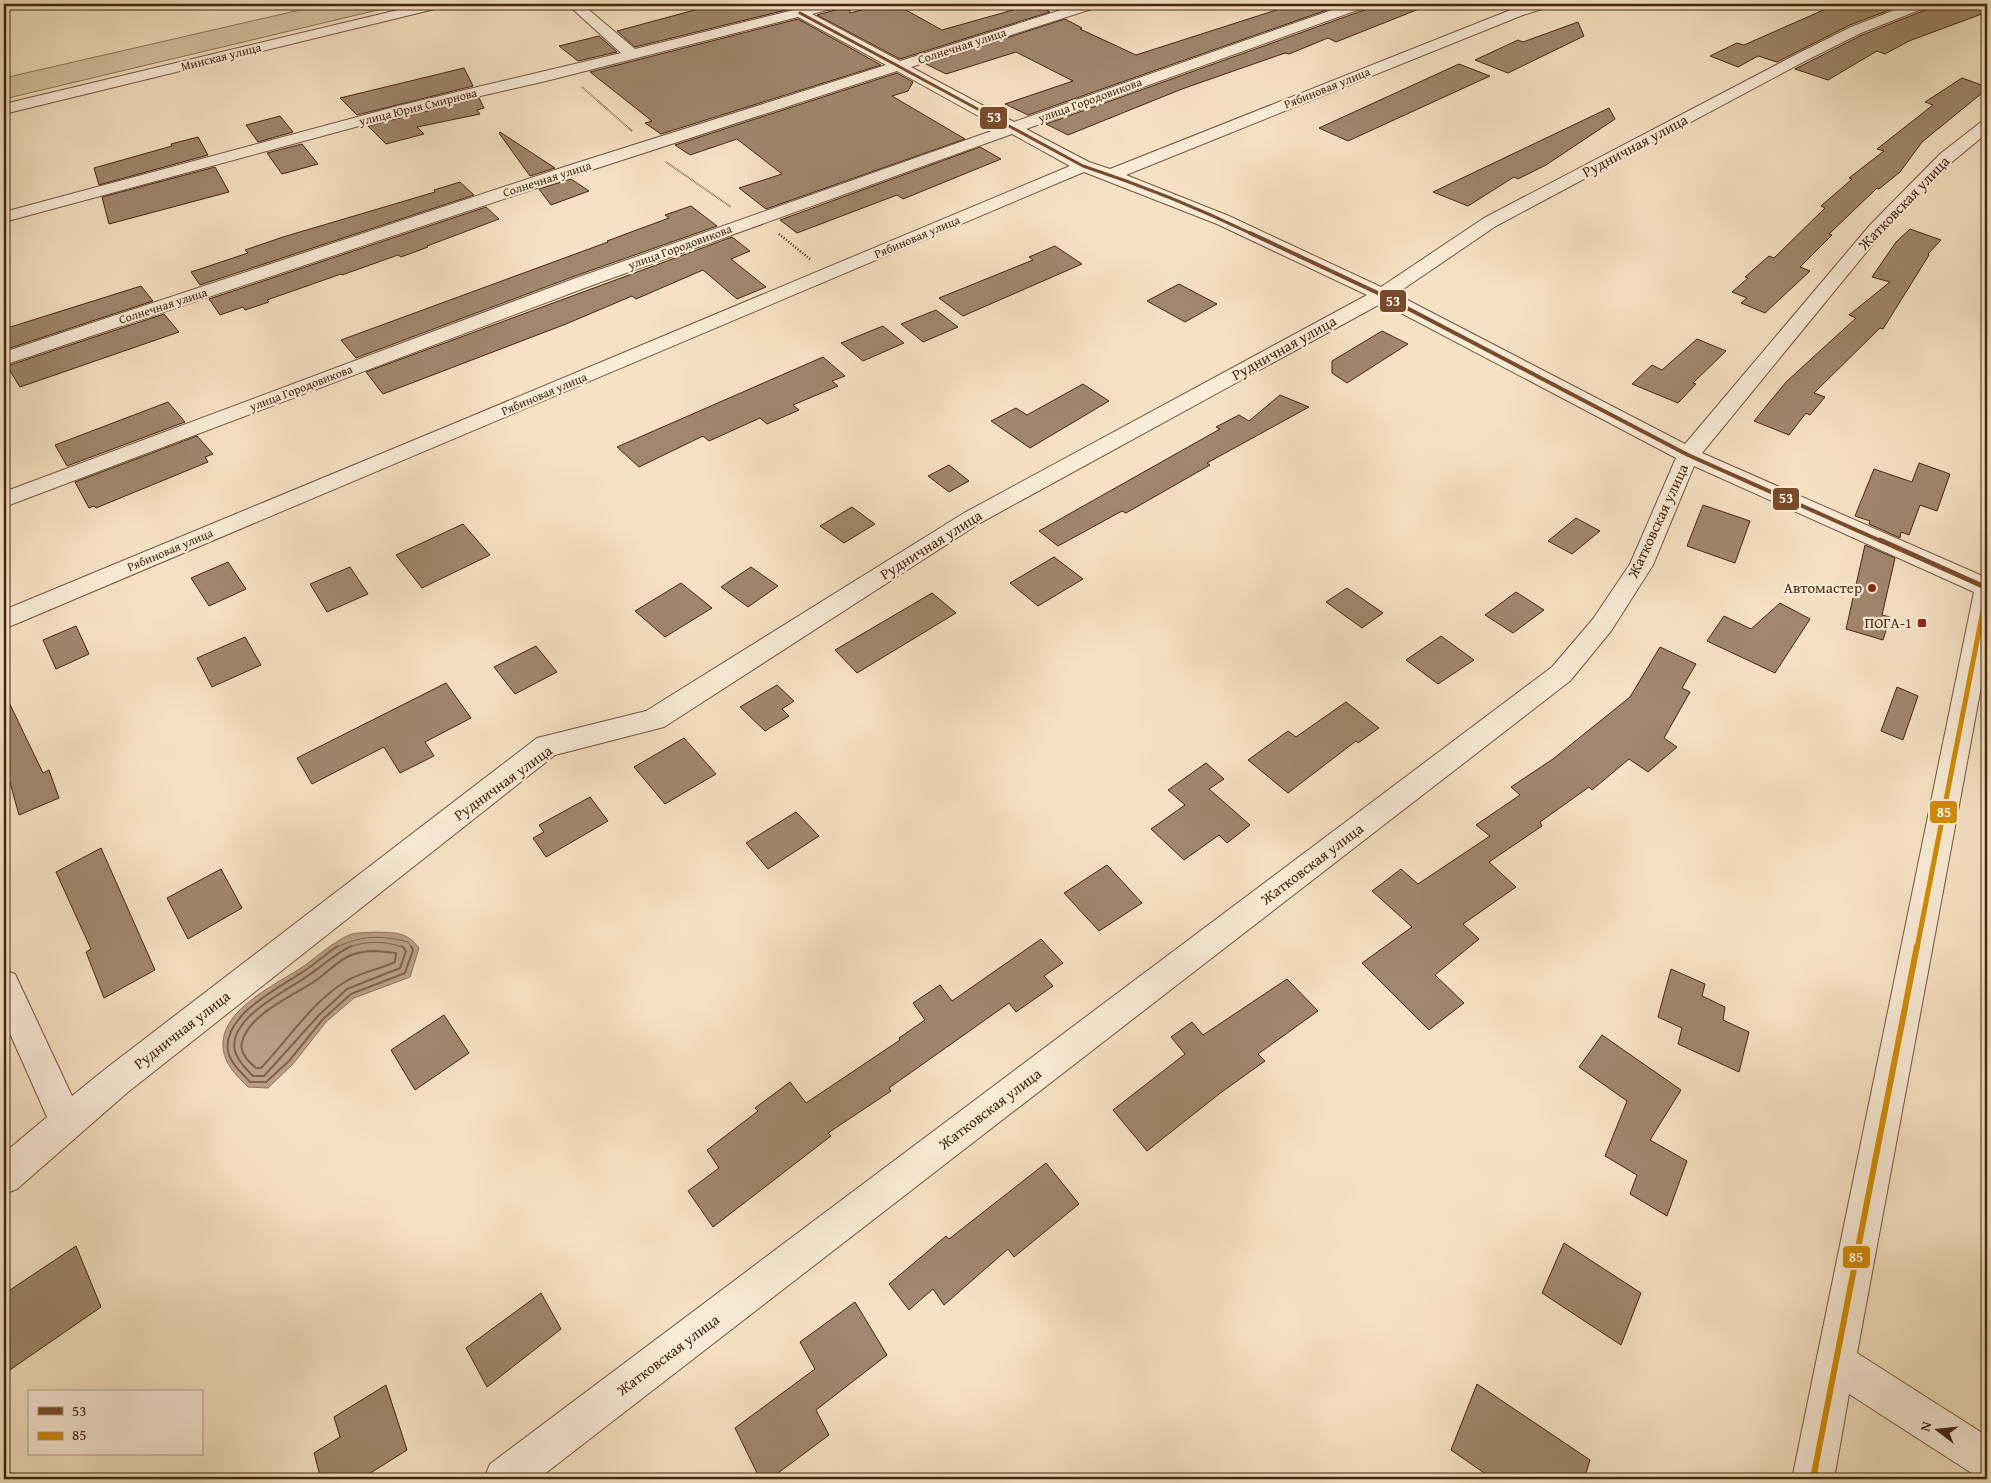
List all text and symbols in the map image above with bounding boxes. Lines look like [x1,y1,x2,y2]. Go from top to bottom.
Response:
street label: Солнечная улица [915,23,1009,68]
street label: Минская улица [179,38,263,75]
street label: Рябиновая улица [1281,62,1373,113]
street label: улица Городовикова [1035,73,1144,127]
street label: улица Юрия Смирнова [356,84,479,130]
line badge: 53 [979,106,1008,130]
text: 53 [987,107,1001,127]
street label: Рудничная улица [1578,108,1692,182]
street label: Жатковская улица [1852,150,1955,255]
street label: Солнечная улица [500,156,594,201]
street label: Рябиновая улица [871,211,963,262]
street label: улица Городовикова [625,220,734,274]
street label: Солнечная улица [116,283,210,328]
line badge: 53 [1379,289,1407,313]
text: 53 [1386,291,1400,311]
street label: Рудничная улица [1228,310,1341,385]
street label: улица Городовикова [246,360,355,415]
street label: Рябиновая улица [498,368,590,419]
street label: Жатковская улица [1621,460,1694,582]
line badge: 53 [1772,487,1800,511]
text: 53 [1779,488,1793,508]
street label: Рудничная улица [876,504,987,584]
street label: Рябиновая улица [124,524,216,575]
place label: Автомастер [1784,577,1862,598]
marker: Автомастер [1866,582,1878,594]
place label: ПОГА-1 [1864,612,1912,633]
marker: ПОГА-1 [1916,617,1928,629]
street label: Рудничная улица [449,739,557,825]
line badge: 85 [1929,800,1958,824]
text: 85 [1937,802,1951,822]
street label: Жатковская улица [1255,818,1368,910]
street label: Рудничная улица [129,985,235,1074]
street label: Жатковская улица [933,1063,1046,1155]
line badge: 85 [1842,1245,1871,1269]
text: 85 [1849,1247,1863,1267]
street label: Жатковская улица [611,1309,724,1401]
legend [28,1390,202,1456]
text: 53 [72,1400,86,1421]
north arrow [1914,1406,1964,1456]
text: N [1915,1419,1937,1434]
text: 85 [72,1424,86,1445]

